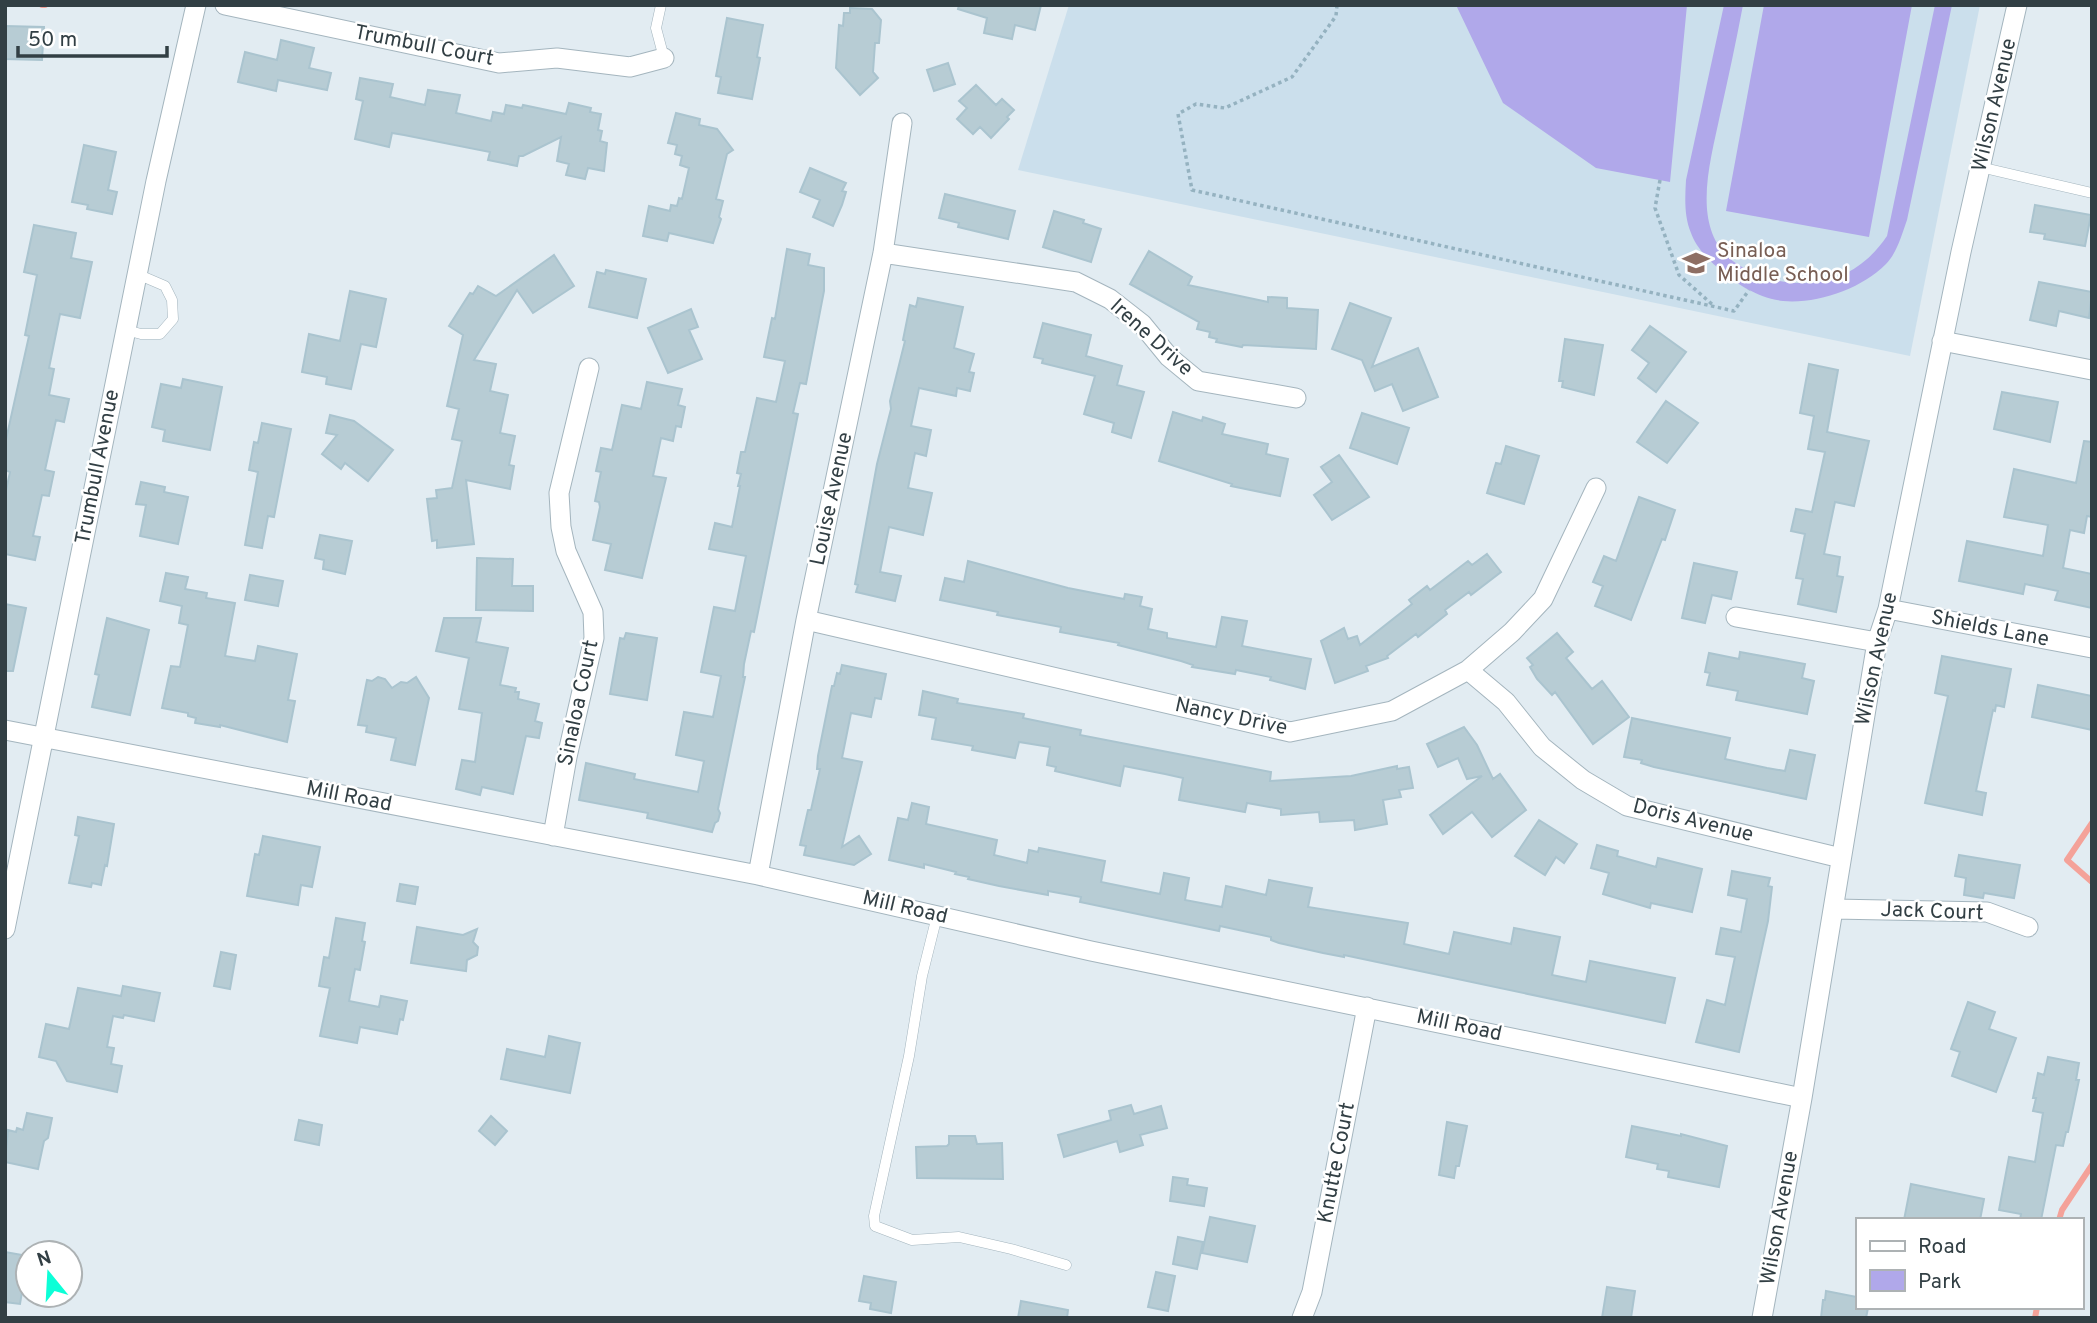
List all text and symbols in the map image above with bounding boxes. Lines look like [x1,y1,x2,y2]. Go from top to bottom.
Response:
scale bar [18,14,166,58]
street label: Trumbull Court [352,19,496,73]
text: 50 m [28,27,77,54]
street label: Wilson Avenue [1967,36,2023,174]
place label: Sinaloa Middle School [1717,238,1849,289]
school or university icon: Sinaloa Middle School [1681,248,1711,278]
street label: Irene Drive [1104,293,1198,383]
street label: Trumbull Avenue [70,387,126,547]
street label: Louise Avenue [805,430,859,568]
street label: Wilson Avenue [1850,590,1904,728]
street label: Shields Lane [1929,604,2051,654]
street label: Sinaloa Court [552,638,606,768]
street label: Nancy Drive [1172,692,1290,742]
street label: Mill Road [304,775,394,819]
street label: Doris Avenue [1630,793,1756,849]
street label: Mill Road [860,885,950,931]
street label: Jack Court [1880,897,1984,927]
street label: Mill Road [1414,1004,1504,1048]
street label: Knutte Court [1312,1100,1362,1226]
street label: Wilson Avenue [1755,1149,1805,1287]
legend [1856,1218,2083,1309]
text: Road [1918,1234,1967,1261]
north arrow [14,1239,84,1309]
text: N [34,1246,55,1273]
text: Park [1918,1269,1961,1296]

